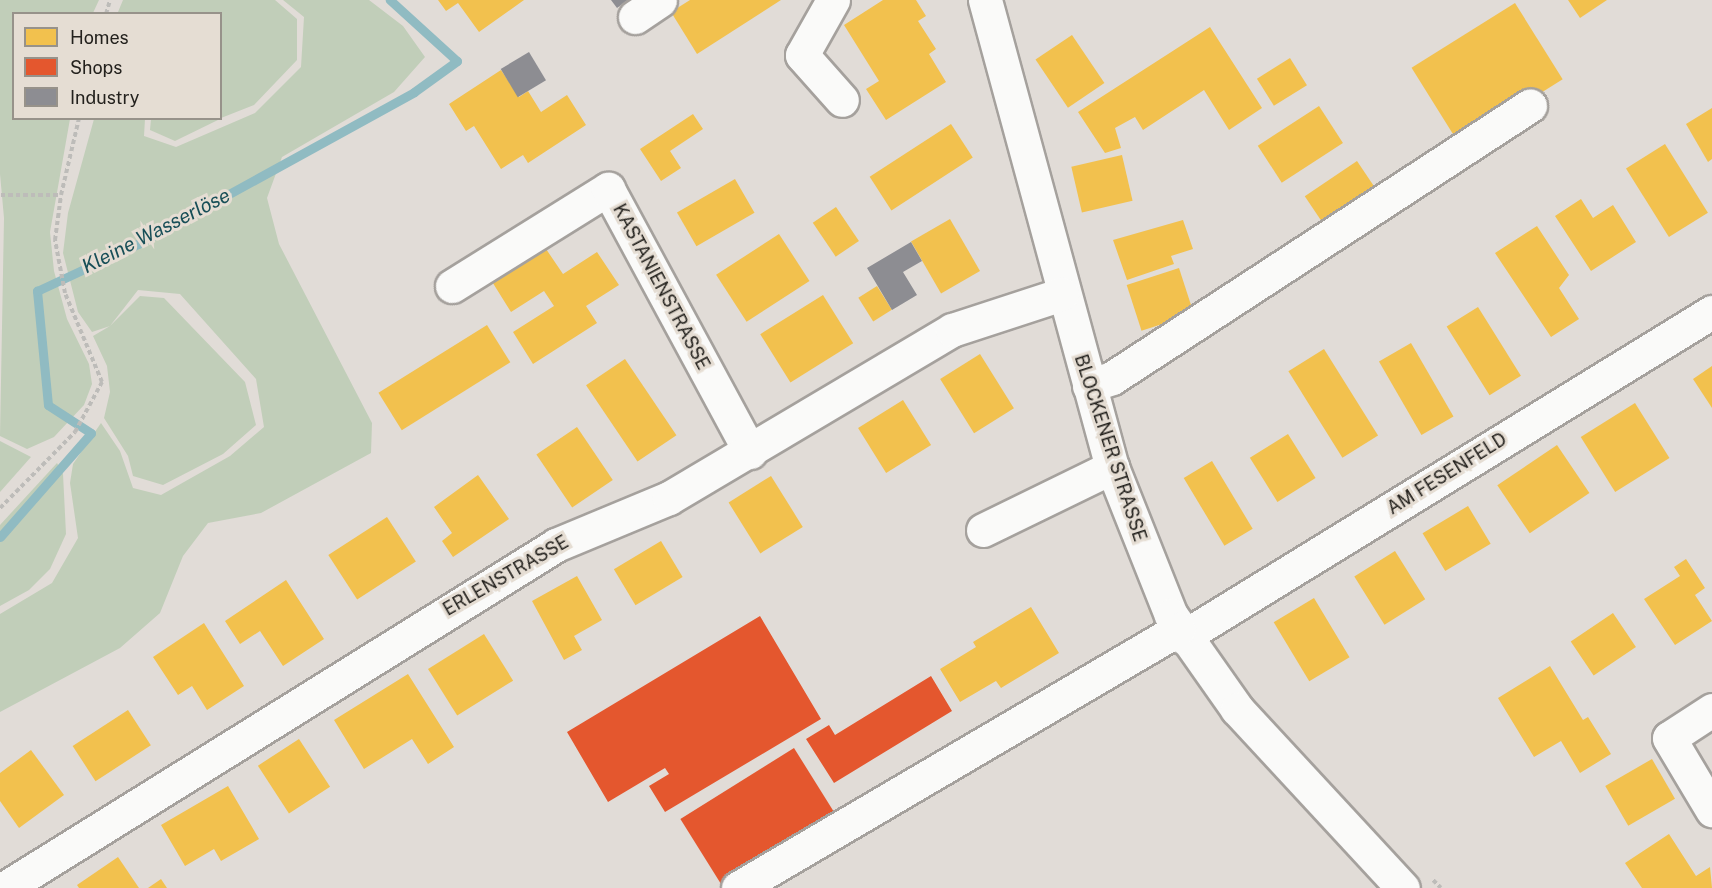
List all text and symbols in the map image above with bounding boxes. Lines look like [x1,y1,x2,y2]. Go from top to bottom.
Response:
legend [12,12,222,120]
text: Homes [70,27,129,48]
text: Shops [70,57,122,78]
text: Industry [70,87,139,108]
water label: Kleine Wasserlöse [78,183,234,279]
street label: KASTANIENSTRASSE [608,200,714,374]
street label: BLOCKENER STRASSE [1070,352,1150,544]
street label: AM FESENFELD [1383,429,1511,519]
street label: ERLENSTRASSE [439,531,573,621]

